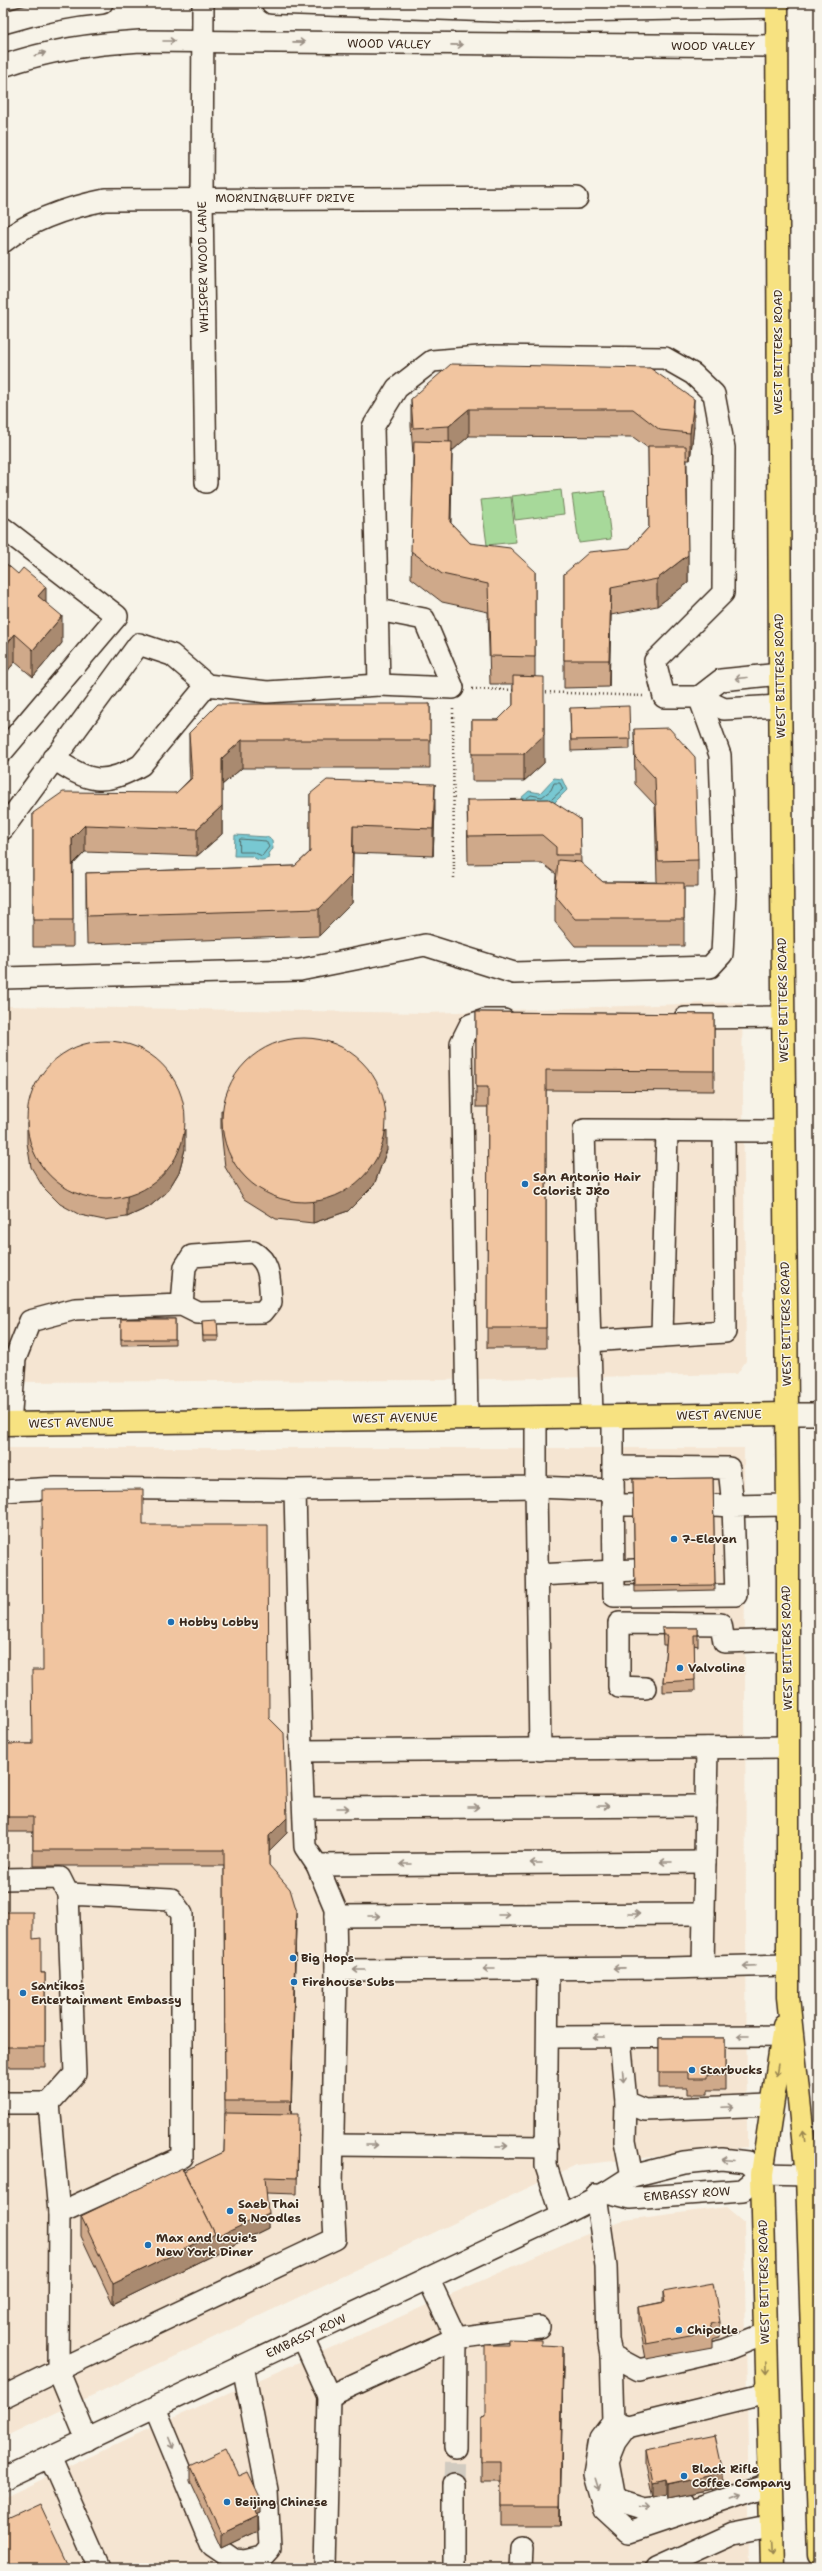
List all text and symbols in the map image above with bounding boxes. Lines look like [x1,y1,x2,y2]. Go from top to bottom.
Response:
street label: WOOD VALLEY [347,35,432,53]
one-way arrow [162,37,175,45]
one-way arrow [292,38,305,46]
street label: WOOD VALLEY [671,38,756,54]
one-way arrow [450,41,463,49]
one-way arrow [34,50,47,57]
street label: MORNINGBLUFF DRIVE [215,190,355,206]
street label: WHISPER WOOD LANE [194,201,212,333]
street label: WEST BITTERS ROAD [770,290,786,414]
street label: WEST BITTERS ROAD [771,613,789,739]
one-way arrow [735,674,748,681]
street label: WEST BITTERS ROAD [774,937,792,1063]
place label: San Antonio Hair Colorist JRo [533,1169,641,1199]
marker: San Antonio Hair Colorist JRo [520,1179,530,1189]
street label: WEST BITTERS ROAD [777,1261,795,1387]
street label: WEST AVENUE [676,1406,762,1424]
street label: WEST AVENUE [352,1409,438,1427]
street label: WEST AVENUE [28,1414,114,1432]
place label: 7-Eleven [682,1531,737,1547]
marker: 7-Eleven [669,1534,679,1544]
street label: WEST BITTERS ROAD [778,1585,796,1711]
place label: Hobby Lobby [179,1614,259,1630]
marker: Hobby Lobby [166,1617,176,1627]
place label: Valvoline [688,1660,745,1676]
marker: Valvoline [675,1663,685,1673]
one-way arrow [466,1803,479,1811]
one-way arrow [596,1803,609,1810]
one-way arrow [336,1804,349,1812]
one-way arrow [660,1858,673,1866]
one-way arrow [530,1859,543,1867]
one-way arrow [400,1860,413,1868]
one-way arrow [627,1910,640,1918]
one-way arrow [497,1911,510,1919]
one-way arrow [367,1912,380,1920]
place label: Big Hops [301,1950,354,1966]
marker: Big Hops [288,1953,298,1963]
one-way arrow [743,1962,756,1969]
one-way arrow [613,1964,626,1972]
one-way arrow [483,1965,496,1973]
one-way arrow [353,1966,366,1974]
place label: Firehouse Subs [302,1974,395,1990]
marker: Firehouse Subs [289,1977,299,1987]
place label: Santikos Entertainment Embassy [31,1978,181,2008]
marker: Santikos Entertainment Embassy [18,1988,28,1998]
one-way arrow [737,2032,750,2039]
one-way arrow [593,2033,606,2041]
place label: Starbucks [700,2062,762,2078]
one-way arrow [773,2063,781,2076]
marker: Starbucks [687,2065,697,2075]
one-way arrow [619,2069,626,2082]
one-way arrow [721,2103,734,2111]
one-way arrow [800,2130,808,2143]
one-way arrow [365,2142,378,2149]
one-way arrow [495,2143,508,2150]
one-way arrow [722,2156,735,2164]
street label: EMBASSY ROW [643,2183,731,2205]
place label: Saeb Thai & Noodles [238,2196,301,2226]
marker: Saeb Thai & Noodles [225,2206,235,2216]
street label: WEST BITTERS ROAD [755,2219,773,2345]
place label: Max and Louie's New York Diner [156,2230,257,2260]
marker: Max and Louie's New York Diner [143,2240,153,2250]
street label: EMBASSY ROW [263,2310,349,2362]
place label: Chipotle [687,2322,738,2338]
marker: Chipotle [674,2325,684,2335]
one-way arrow [762,2360,770,2373]
one-way arrow [167,2437,175,2449]
place label: Black Rifle Coffee Company [692,2461,791,2491]
marker: Black Rifle Coffee Company [679,2471,689,2481]
one-way arrow [594,2477,601,2490]
one-way arrow [729,2492,741,2500]
place label: Beijing Chinese [235,2494,328,2510]
marker: Beijing Chinese [222,2497,232,2507]
one-way arrow [637,2504,650,2511]
one-way arrow [767,2541,774,2554]

